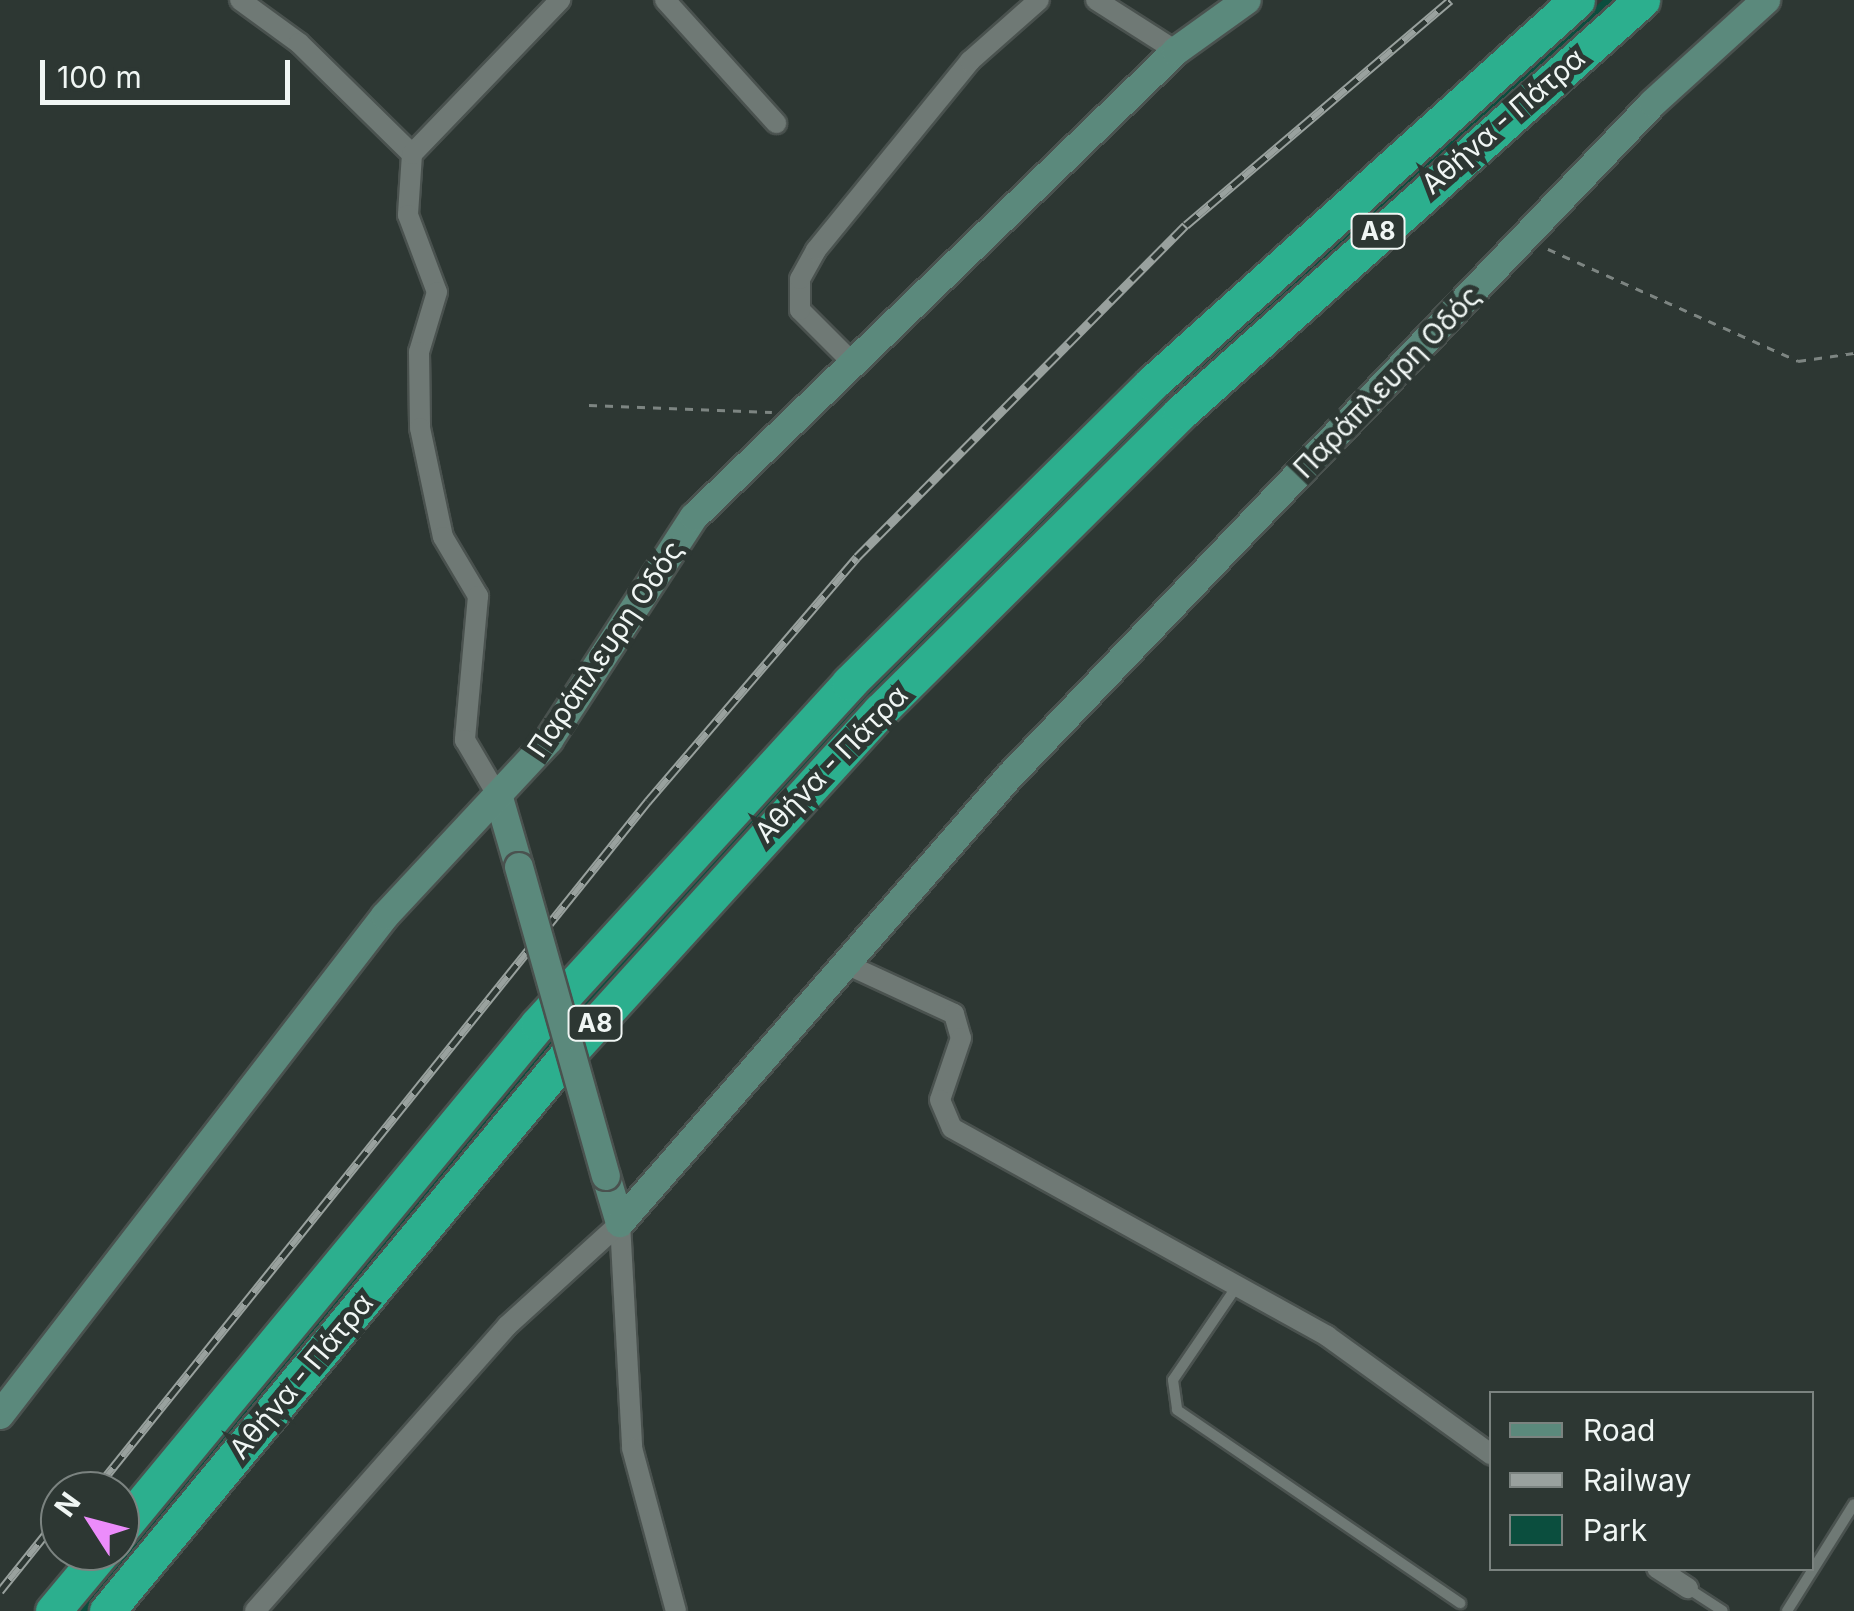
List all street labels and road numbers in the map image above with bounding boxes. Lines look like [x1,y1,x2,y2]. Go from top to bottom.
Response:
street label: Αθήνα - Πάτρα [1415,41,1591,201]
road number: Α8 [1350,211,1406,251]
street label: Παράπλευρη Οδός [1287,279,1487,485]
street label: Παράπλευρη Οδός [520,534,690,764]
street label: Αθήνα - Πάτρα [748,679,914,849]
road number: Α8 [568,1003,622,1043]
street label: Αθήνα - Πάτρα [222,1287,380,1465]

